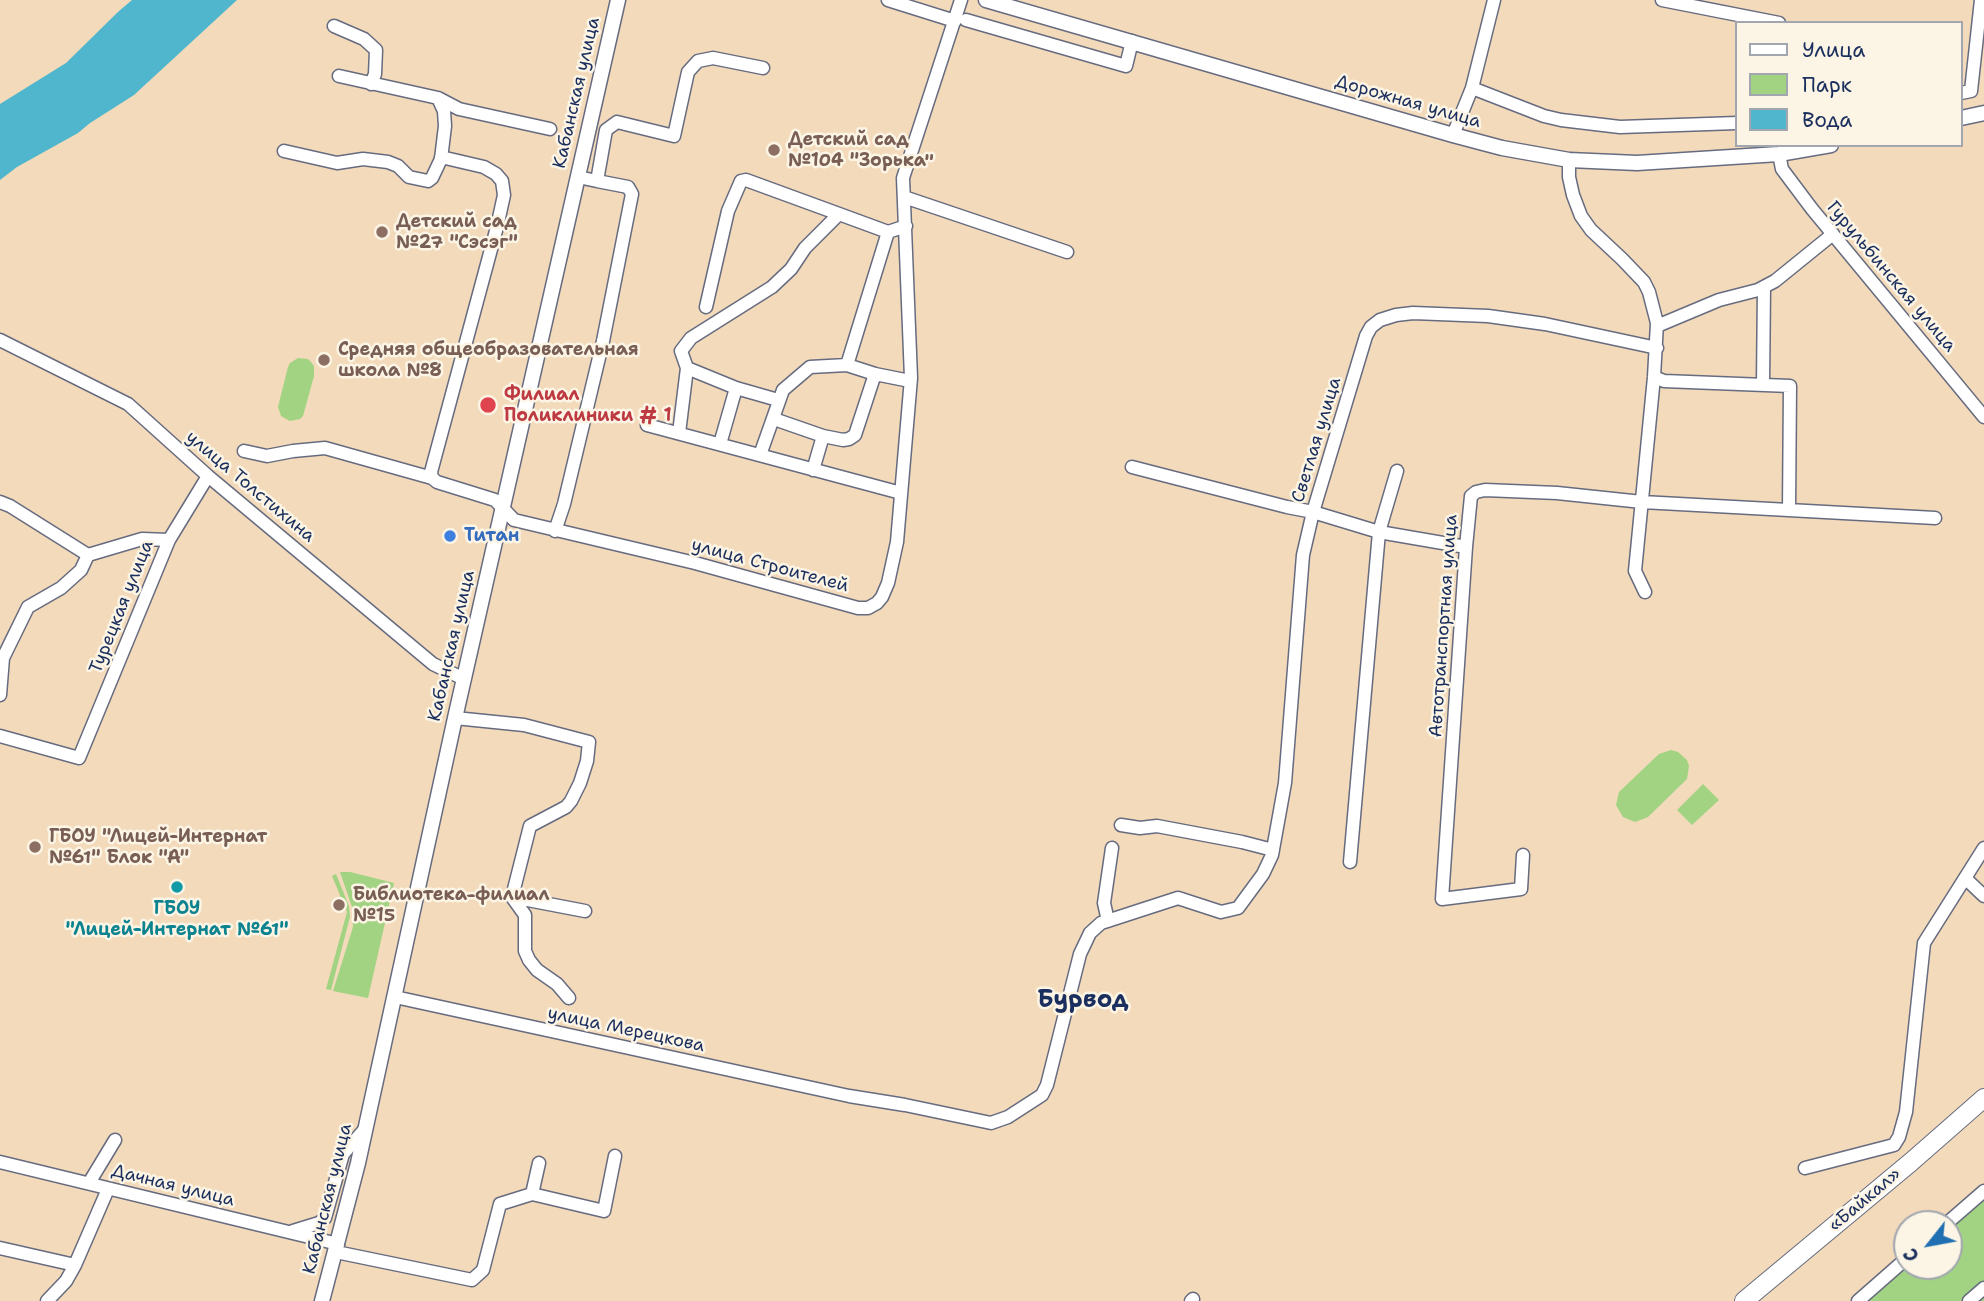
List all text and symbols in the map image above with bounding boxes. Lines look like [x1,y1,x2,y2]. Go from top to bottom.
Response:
street label: Кабанская улица [549,15,605,171]
legend [1736,21,1963,147]
text: Улица [1802,36,1865,64]
street label: Дорожная улица [1333,71,1483,133]
text: Парк [1802,71,1852,99]
text: Вода [1802,106,1852,134]
place label: Детский сад №104 "Зорька" [788,129,934,172]
marker: Детский сад №104 "Зорька" [766,142,782,158]
street label: Гурульбинская улица [1822,197,1960,357]
place label: Детский сад №27 "Сэсэг" [396,211,518,254]
marker: Детский сад №27 "Сэсэг" [374,224,390,240]
place label: Средняя общеобразовательная школа №8 [338,339,639,382]
marker: Средняя общеобразовательная школа №8 [316,352,332,368]
street label: Светлая улица [1288,375,1346,505]
place label: Филиал Поликлиники # 1 [504,384,672,426]
marker: Филиал Поликлиники # 1 [478,395,498,415]
street label: улица Толстихина [181,427,319,547]
street label: Автотранспортная улица [1425,514,1463,738]
place label: Титан [464,525,519,547]
marker: Титан [442,528,458,544]
street label: улица Строителей [689,535,851,597]
street label: Турецкая улица [85,537,159,677]
street label: Кабанская улица [424,568,480,724]
place label: ГБОУ "Лицей-Интернат №61" Блок "А" [49,826,267,868]
marker: ГБОУ "Лицей-Интернат №61" Блок "А" [27,839,43,855]
marker: ГБОУ "Лицей-Интернат №61" [169,879,185,895]
place label: Библиотека-филиал №15 [353,884,549,926]
marker: Библиотека-филиал №15 [331,897,347,913]
place label: ГБОУ "Лицей-Интернат №61" [65,898,289,940]
district label: Бурвод [1038,987,1128,1015]
street label: улица Мерецкова [545,1003,707,1057]
street label: Кабанская улица [299,1121,357,1277]
street label: Дачная улица [109,1160,237,1212]
street label: «Байкал» [1825,1164,1905,1236]
north arrow [1893,1210,1963,1280]
text: С [1898,1244,1925,1266]

